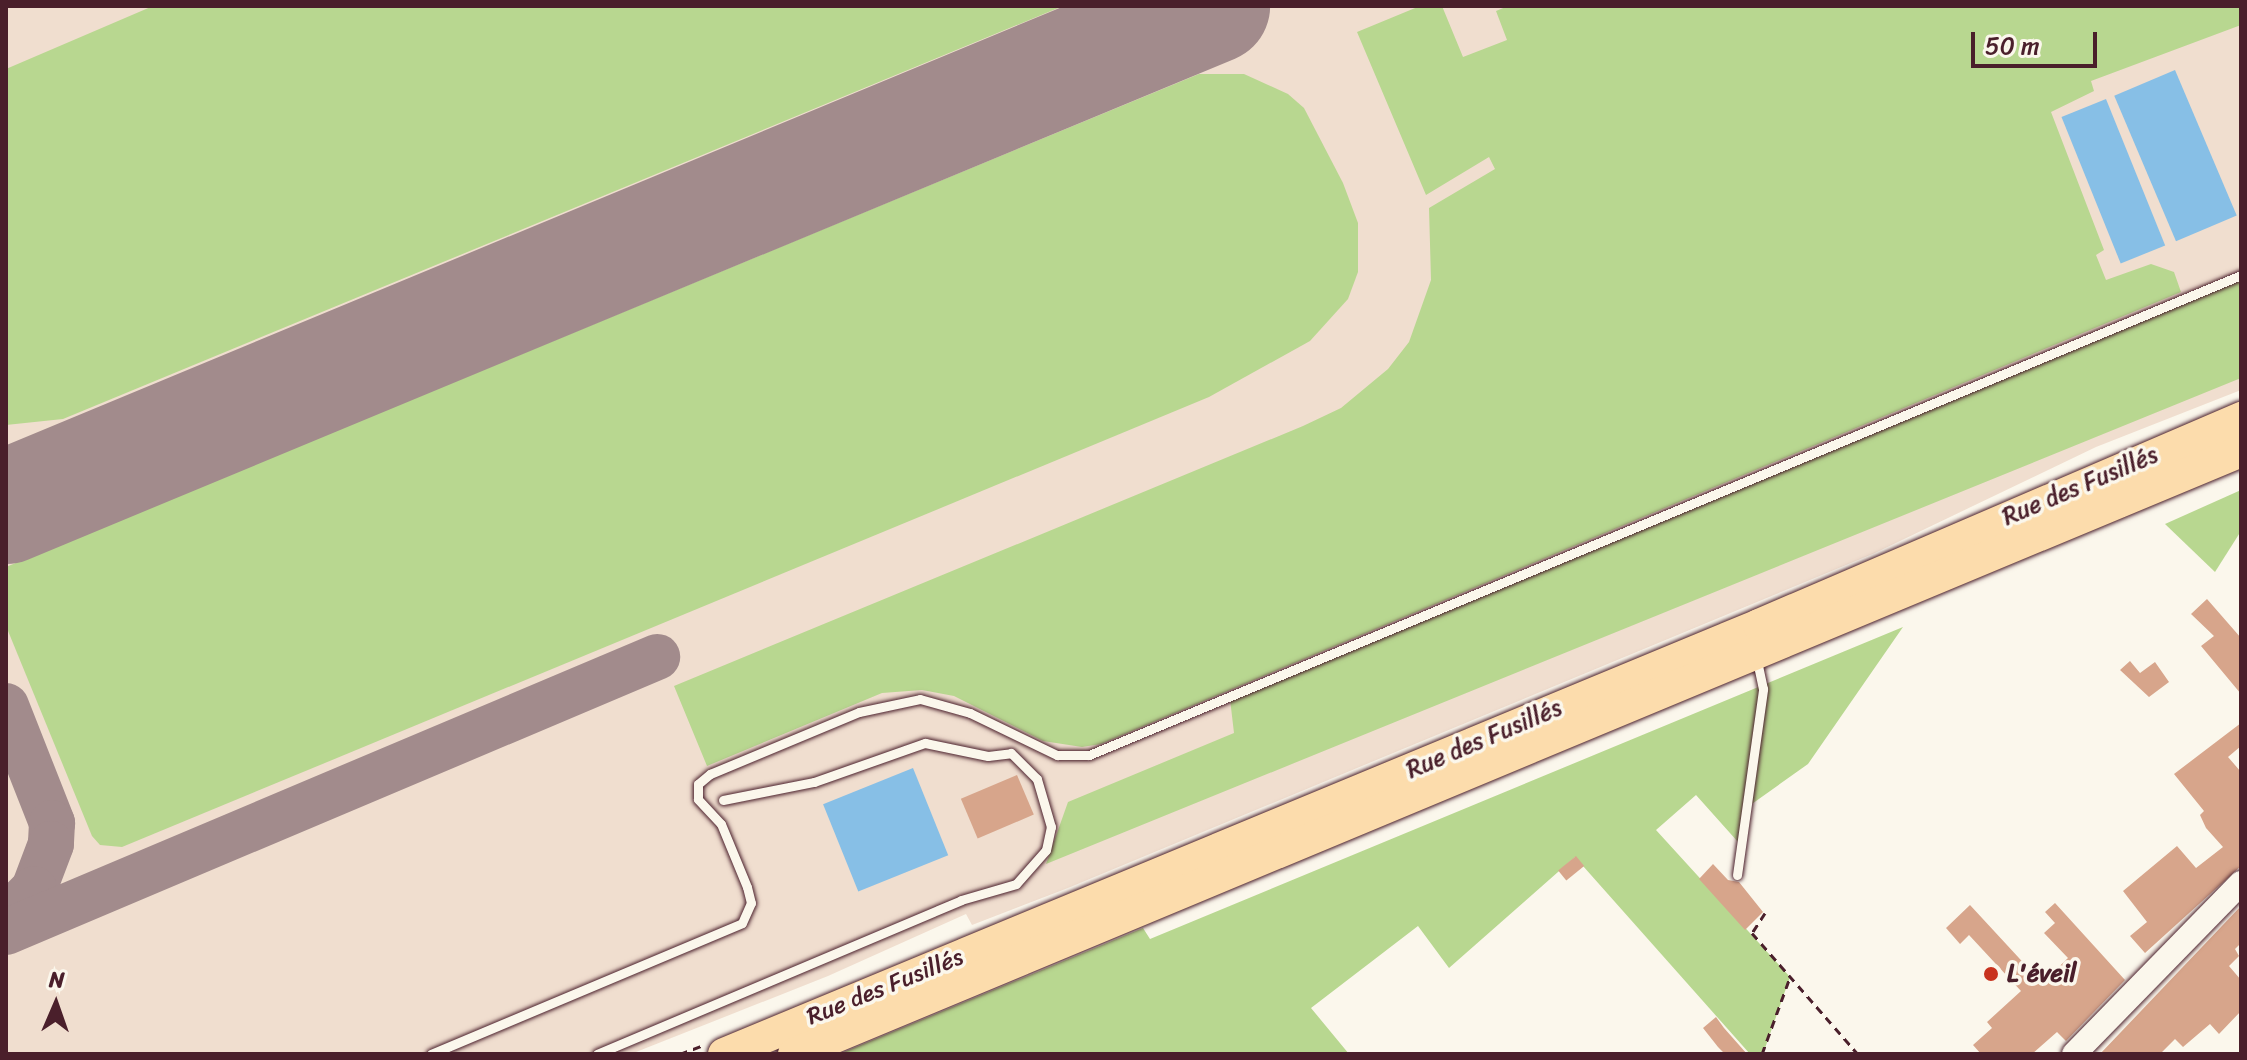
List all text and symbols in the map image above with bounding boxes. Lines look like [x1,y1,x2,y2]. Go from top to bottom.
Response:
scale bar [1975,16,2101,66]
text: 50 m [1985,25,2040,67]
street label: Rue des Fusillés [1997,440,2163,532]
street label: Rue des Fusillés [1401,693,1567,785]
street label: Rue des Fusillés [801,942,969,1032]
text: N [49,960,65,999]
place label: L'éveil [2007,960,2076,988]
north arrow [16,964,96,1044]
marker: L'éveil [1982,965,2000,983]

